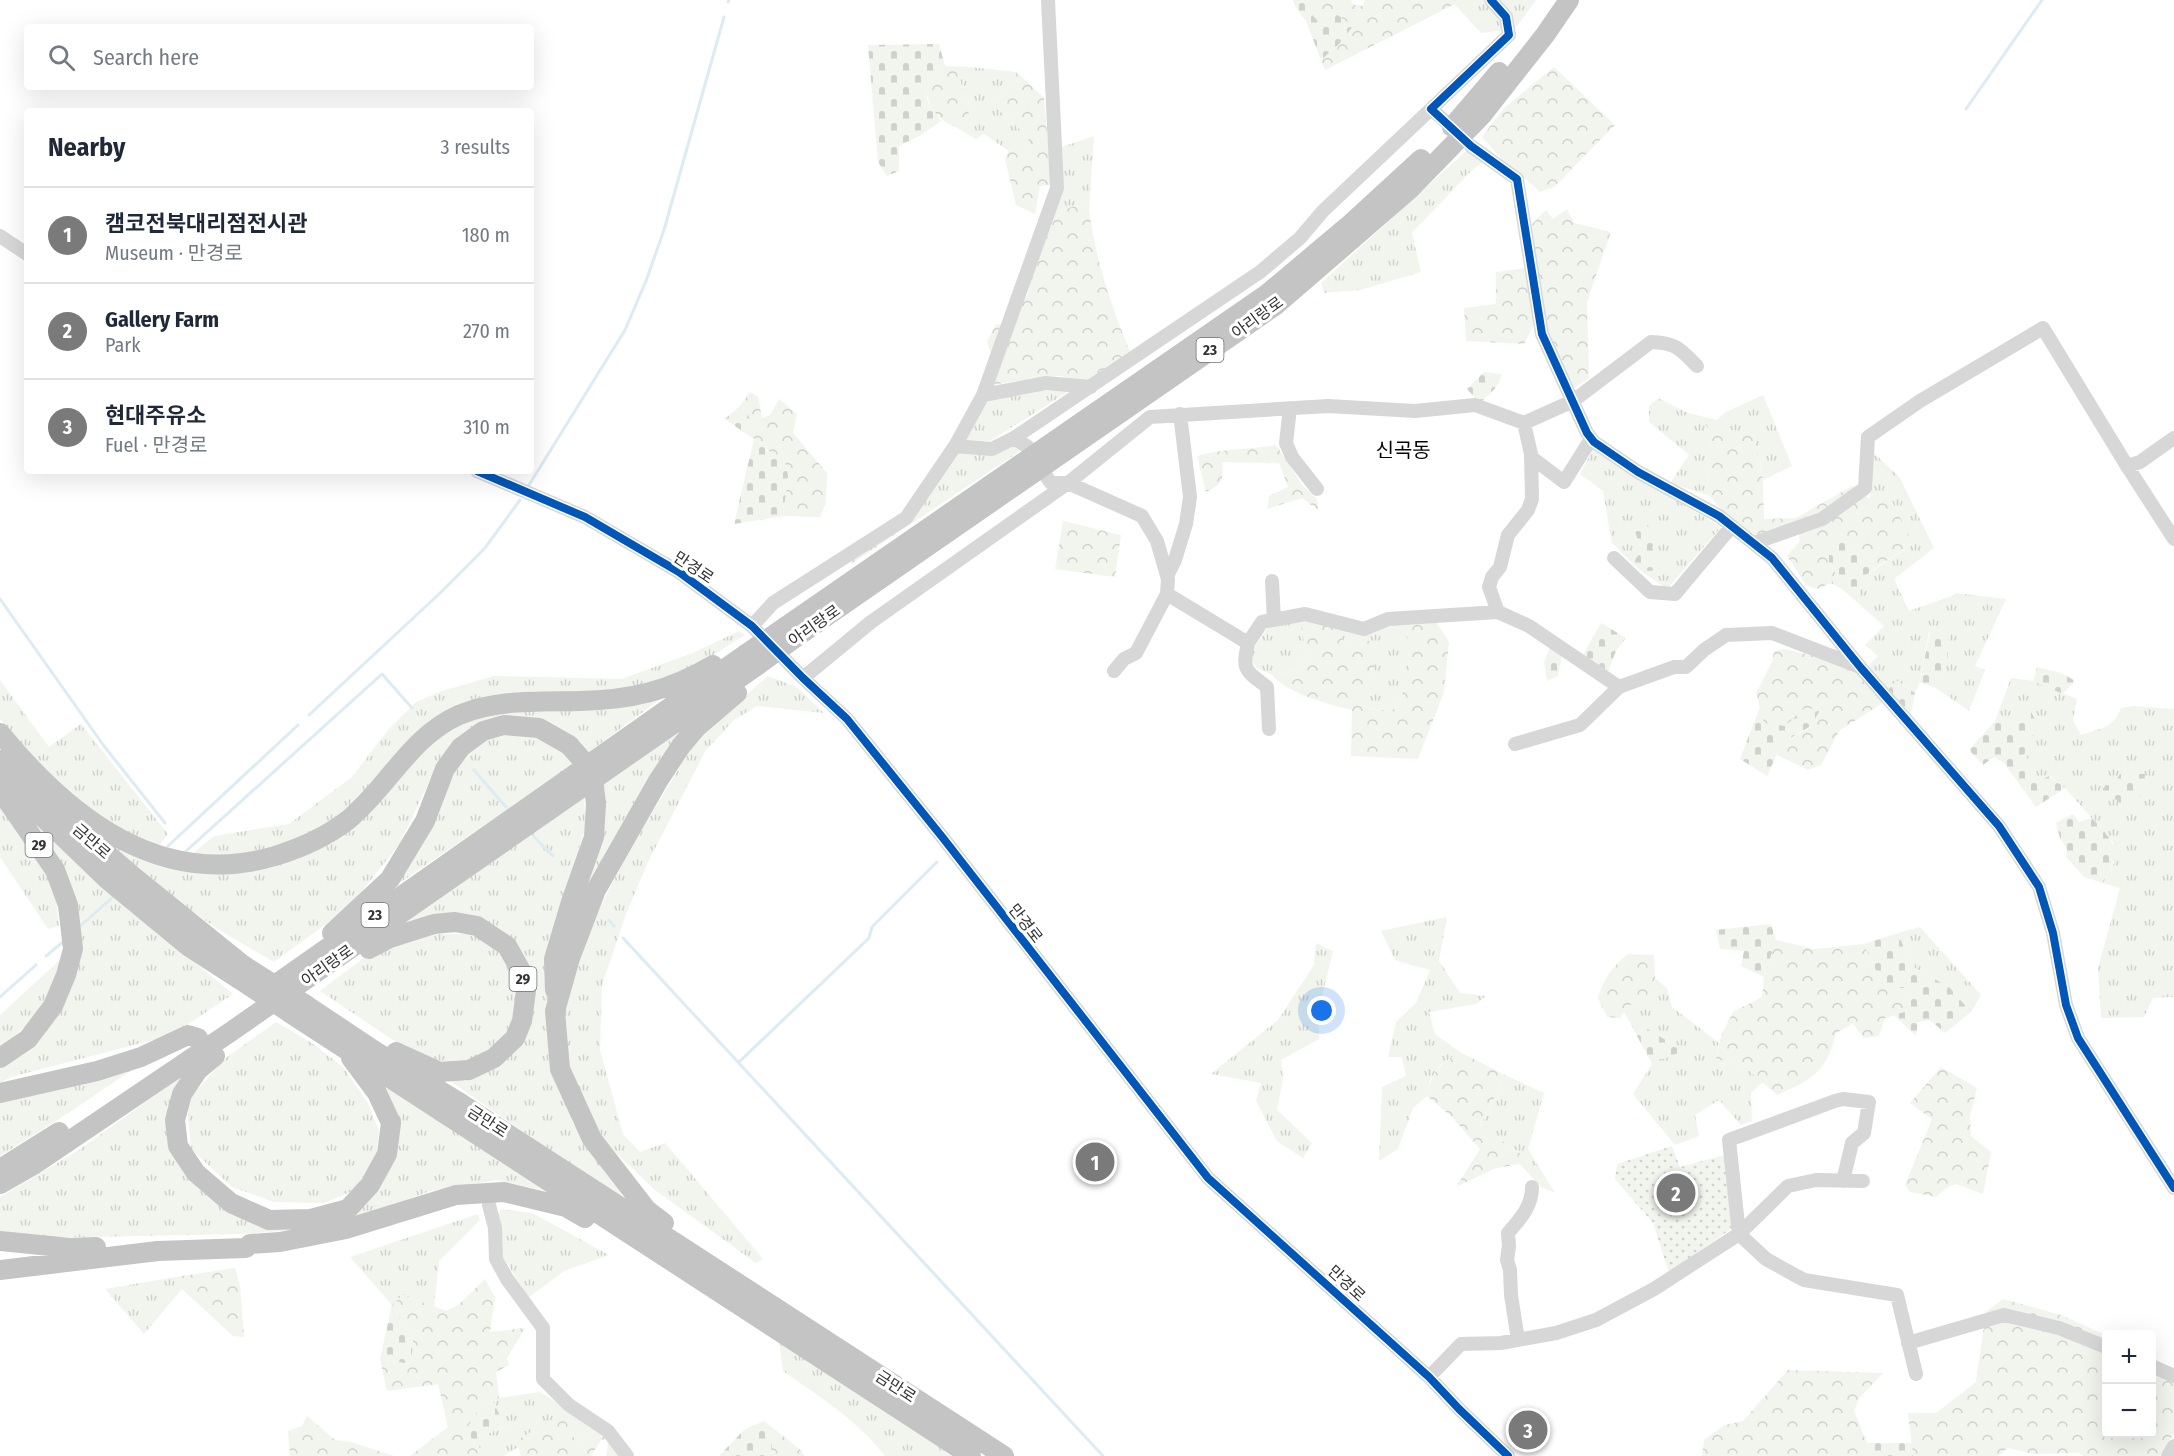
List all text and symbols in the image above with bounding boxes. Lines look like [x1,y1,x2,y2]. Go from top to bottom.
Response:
search box [24,24,534,90]
icon: search [45,41,78,74]
text: Search here [93,44,199,71]
text: Nearby [48,132,125,163]
text: 3 results [441,135,510,159]
text: 캠코전북대리점전시관 [105,210,307,237]
text: 1 [63,223,72,247]
text: 180 m [462,223,510,247]
text: Museum · 만경로 [105,241,243,265]
street label: 아리랑로 [1228,292,1287,342]
text: Gallery Farm [105,306,219,333]
text: 2 [63,319,72,343]
text: 270 m [463,319,510,343]
text: Park [105,333,141,357]
road number: 23 [1196,338,1224,362]
text: 현대주유소 [105,402,206,429]
text: 3 [63,415,72,439]
text: 310 m [463,415,510,439]
text: Fuel · 만경로 [105,433,207,457]
district label: 신곡동 [1375,438,1431,462]
street label: 만경로 [670,547,718,588]
street label: 아리랑로 [785,601,844,650]
street label: 금만로 [69,820,115,863]
road number: 29 [26,833,52,857]
street label: 만경로 [1005,900,1047,947]
road number: 23 [362,903,388,927]
street label: 아리랑로 [298,941,357,990]
road number: 29 [510,967,536,991]
your location [1307,996,1336,1025]
street label: 금만로 [464,1101,512,1142]
pin: 1 [1076,1140,1114,1184]
pin: 2 [1656,1170,1696,1216]
street label: 만경로 [1324,1261,1369,1306]
map controls [2102,1330,2156,1438]
button: + [2102,1330,2156,1384]
street label: 금만로 [872,1366,920,1407]
button: − [2102,1384,2156,1438]
pin: 3 [1508,1408,1547,1452]

